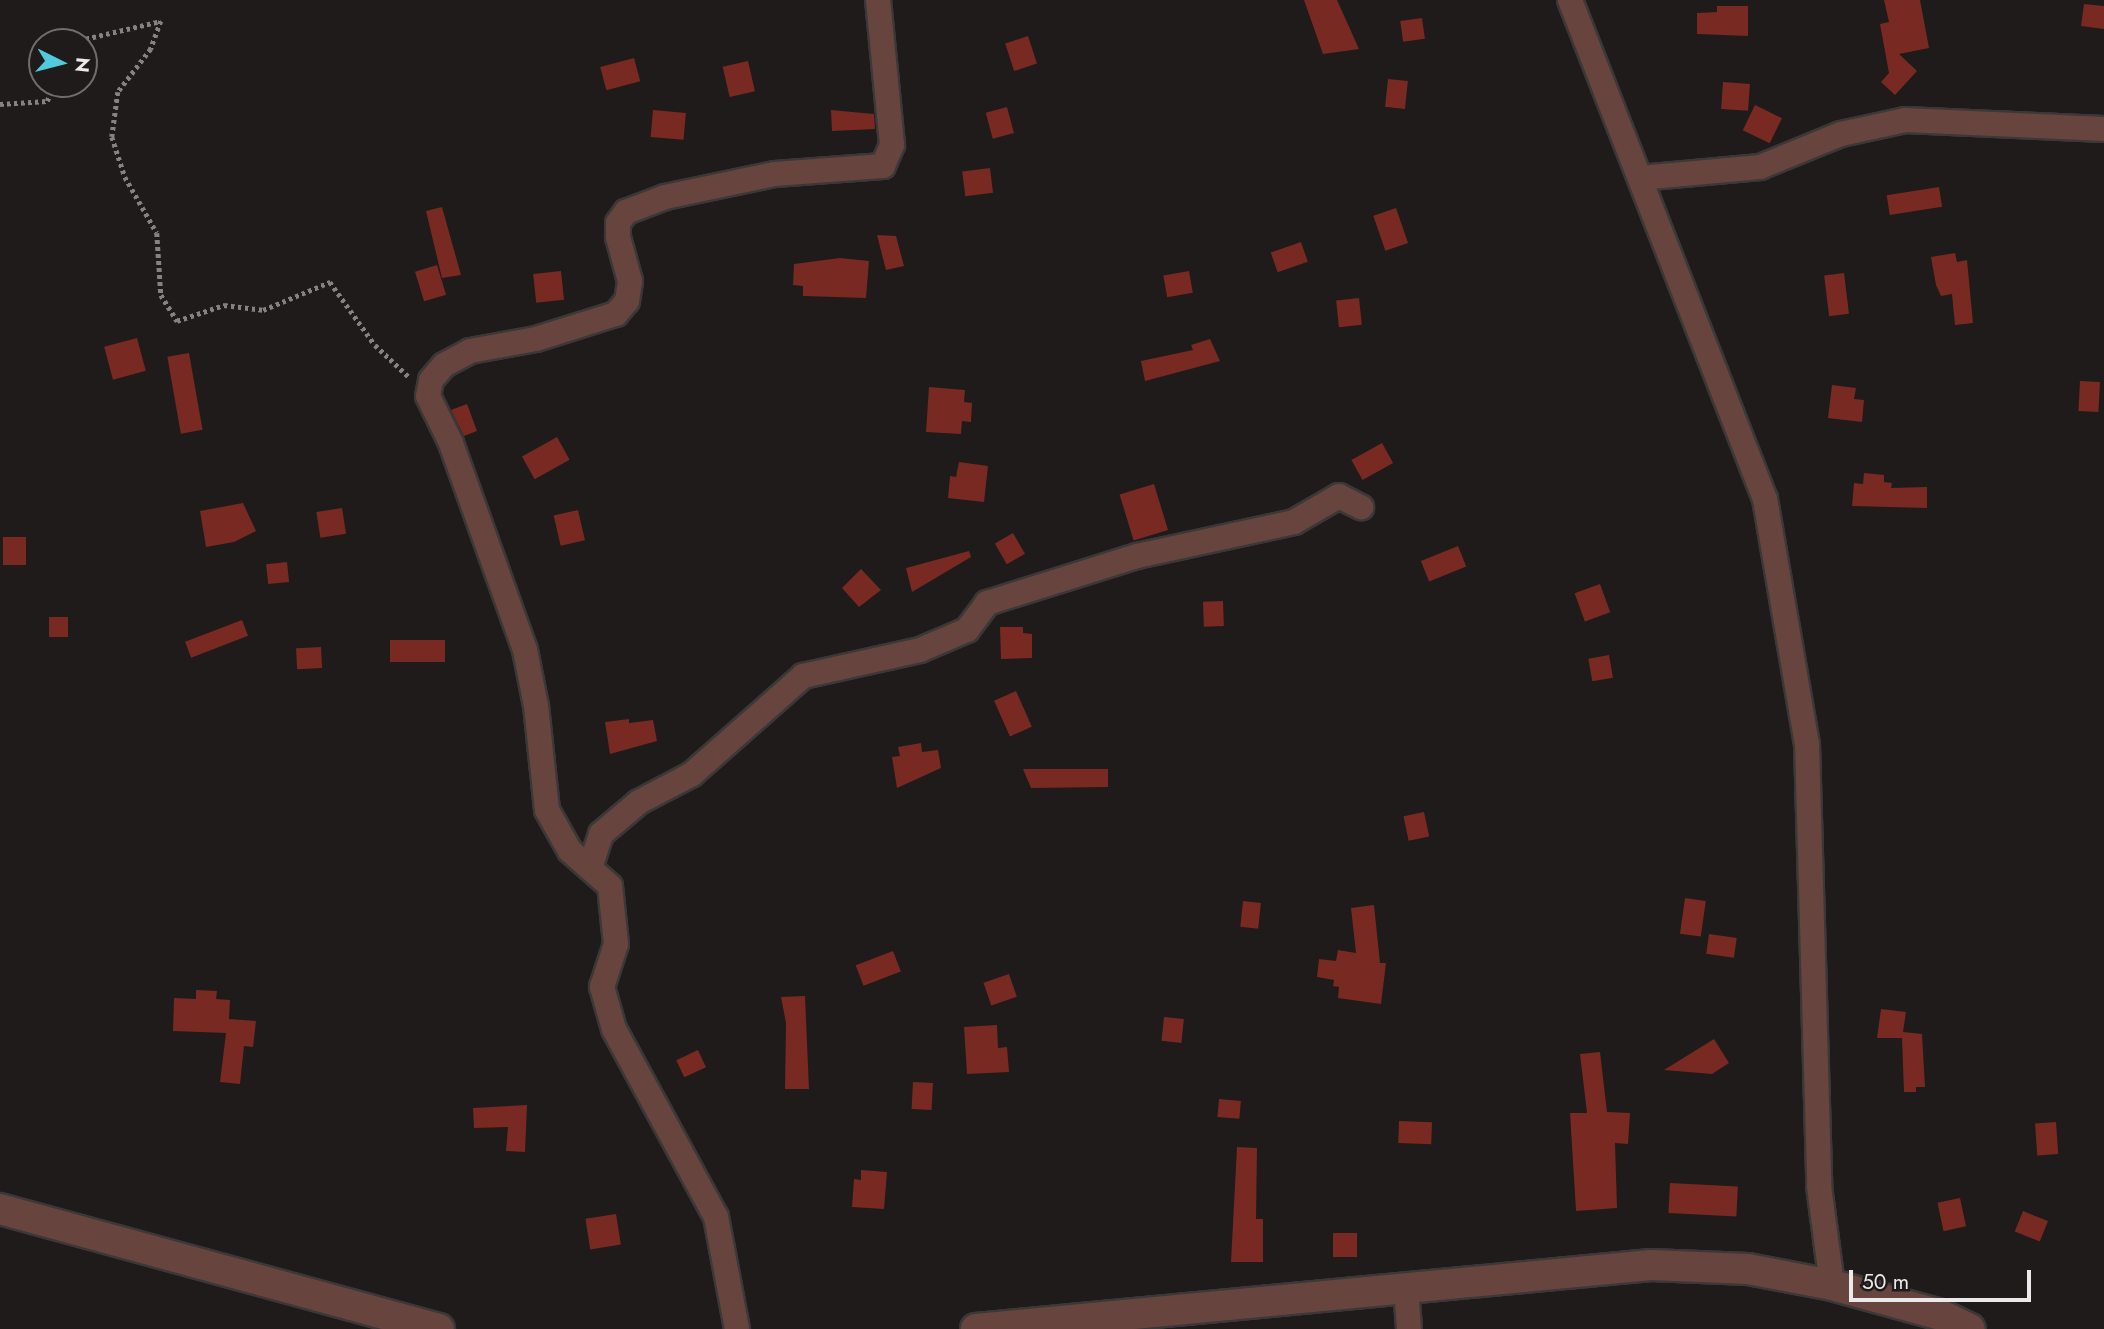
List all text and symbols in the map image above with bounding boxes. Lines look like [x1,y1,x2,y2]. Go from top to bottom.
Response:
north arrow [28,28,98,98]
text: N [68,56,97,74]
scale bar [1852,1256,2034,1300]
text: 50 m [1862,1267,1909,1297]

